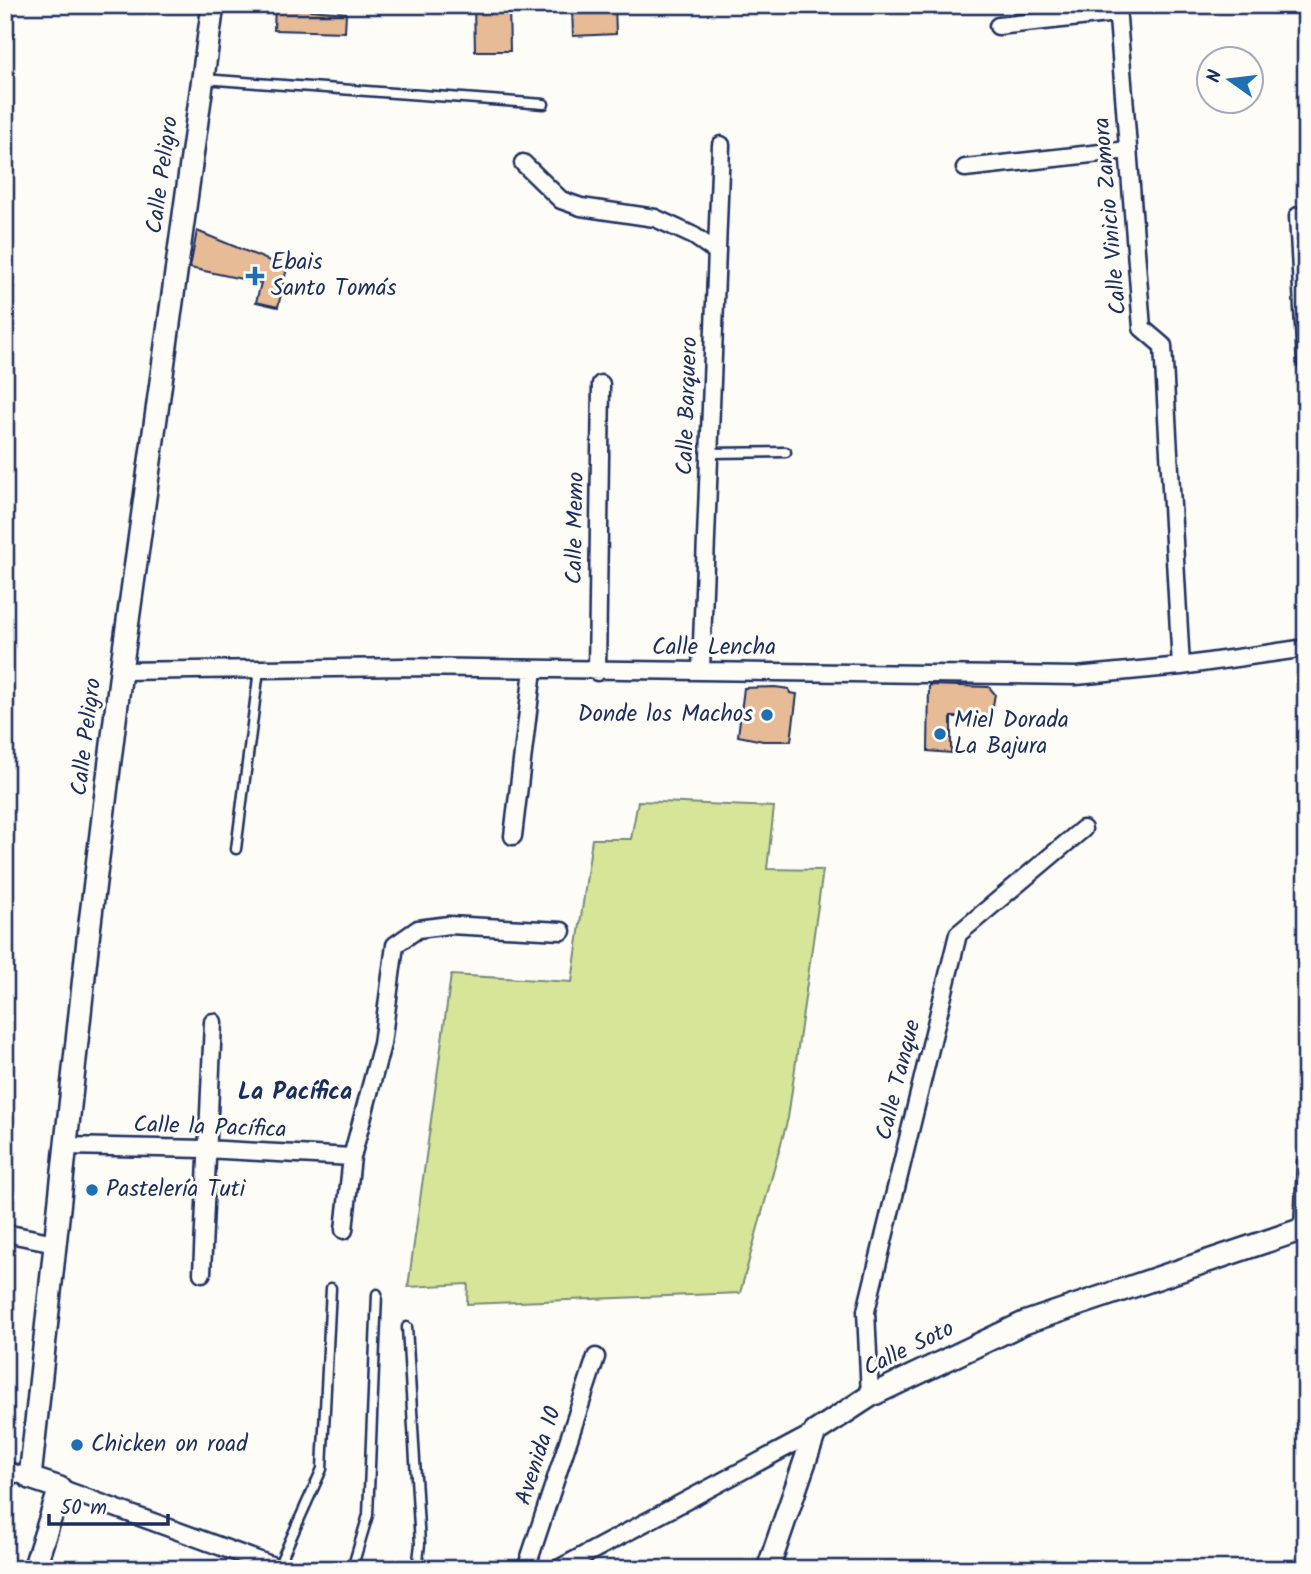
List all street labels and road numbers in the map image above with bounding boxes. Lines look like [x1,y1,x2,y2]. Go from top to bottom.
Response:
street label: Calle Peligro [137,114,189,236]
street label: Calle Vinicio Zamora [1084,116,1138,316]
street label: Calle Barquero [668,336,708,476]
street label: Calle Memo [557,471,595,585]
street label: Calle Lencha [652,630,776,666]
street label: Calle Peligro [62,676,112,798]
street label: Calle Tanque [867,1016,931,1144]
street label: Calle la Pacífica [133,1107,287,1149]
street label: Calle Soto [857,1311,961,1387]
street label: Avenida 10 [506,1402,572,1510]

